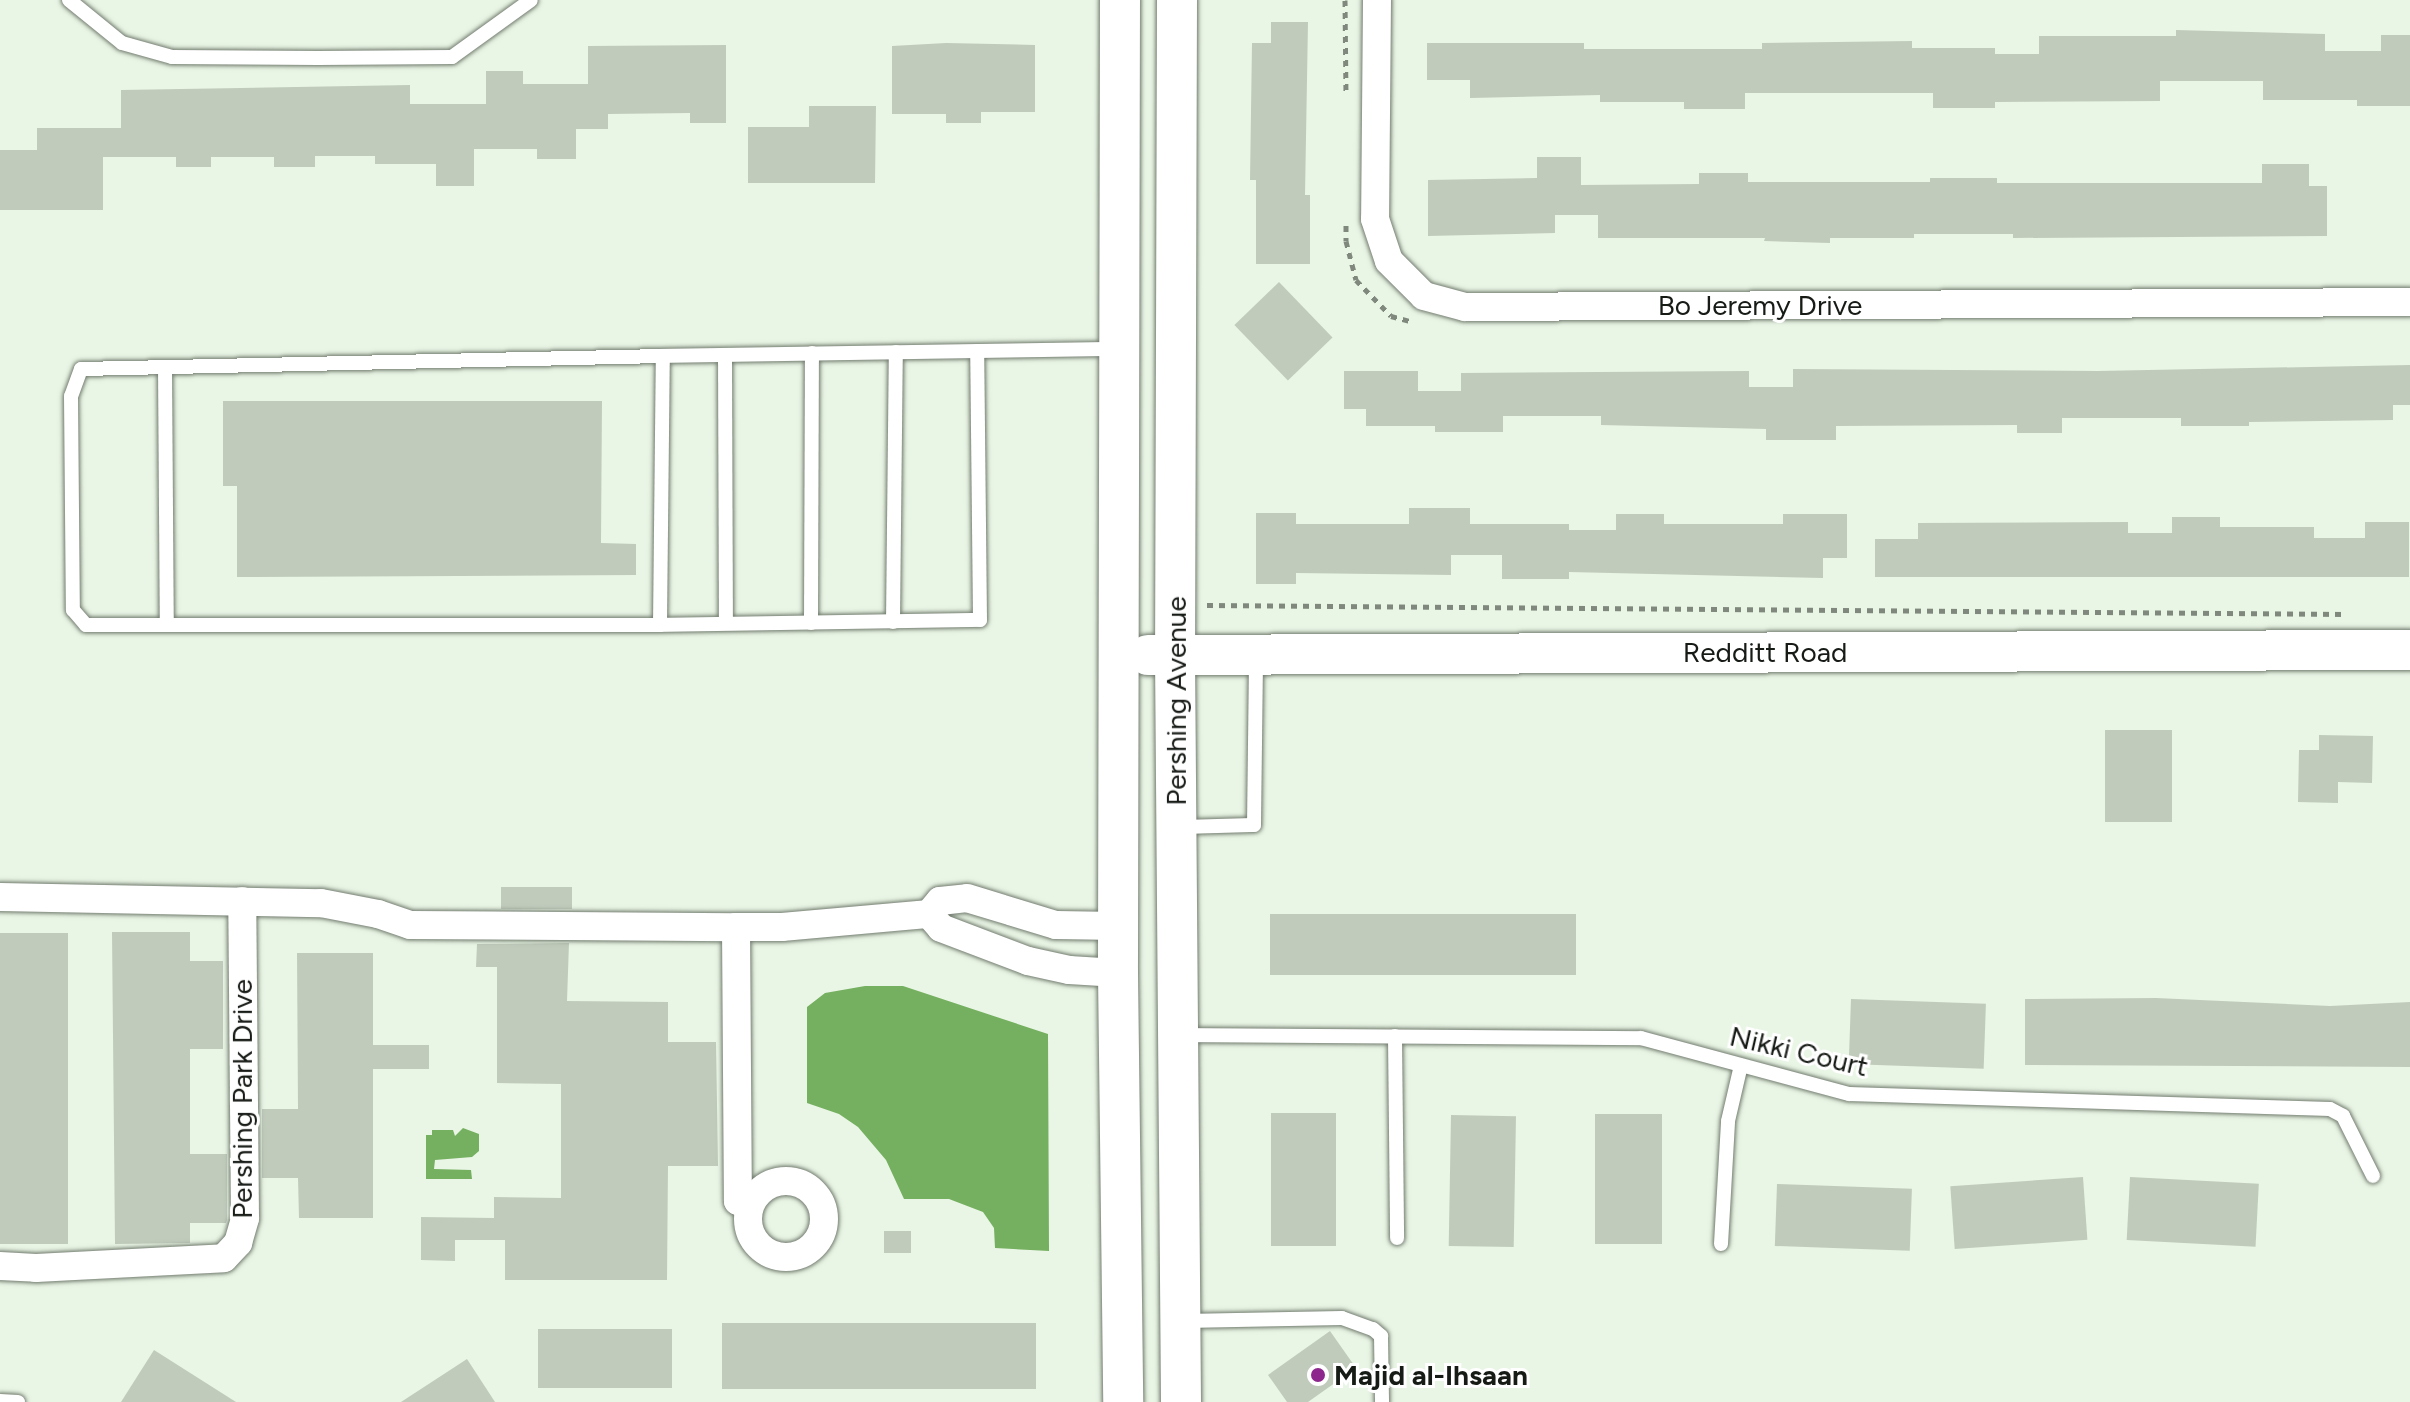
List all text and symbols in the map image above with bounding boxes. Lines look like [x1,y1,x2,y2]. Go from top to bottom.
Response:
street label: Bo Jeremy Drive [1658,288,1862,322]
street label: Pershing Avenue [1159,596,1193,806]
street label: Redditt Road [1683,635,1847,669]
street label: Pershing Park Drive [225,979,259,1219]
street label: Nikki Court [1727,1019,1871,1083]
place label: Majid al-Ihsaan [1334,1358,1528,1392]
marker: Majid al-Ihsaan [1309,1366,1327,1384]

